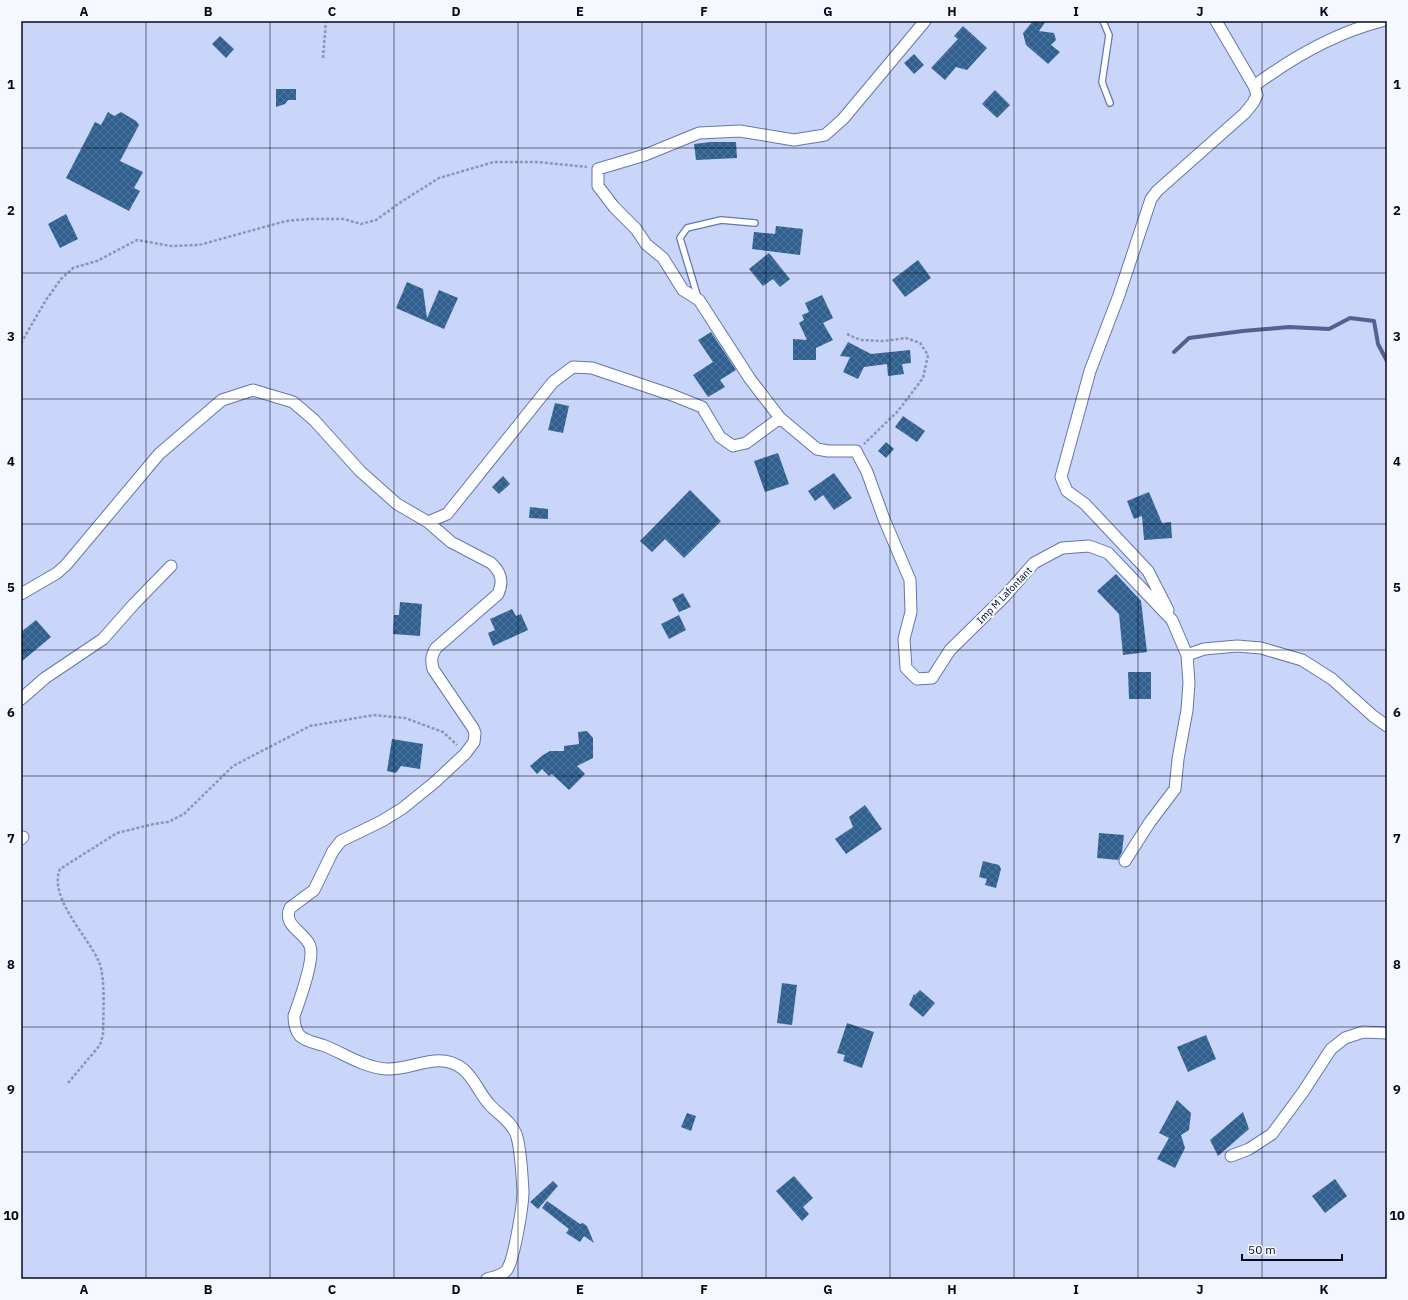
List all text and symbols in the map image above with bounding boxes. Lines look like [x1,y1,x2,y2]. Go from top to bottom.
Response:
text: A [80,3,89,20]
text: B [204,3,213,20]
text: C [328,3,337,20]
text: D [451,3,461,20]
text: E [576,3,584,20]
text: F [700,3,708,20]
text: G [823,3,833,20]
text: H [947,3,957,20]
text: I [1073,3,1079,20]
text: J [1196,3,1204,20]
text: K [1319,3,1329,20]
text: 1 [7,76,15,93]
text: 1 [1393,76,1401,93]
text: 2 [7,202,15,219]
text: 2 [1393,202,1401,219]
text: 3 [7,328,15,345]
text: 3 [1393,328,1401,345]
text: 4 [7,453,15,470]
text: 4 [1393,453,1401,470]
street label: Imp M Lafontant [974,564,1035,627]
text: 5 [7,579,15,596]
text: 5 [1393,579,1401,596]
text: 6 [7,704,15,721]
text: 6 [1393,704,1401,721]
text: 7 [7,830,15,847]
text: 7 [1393,830,1401,847]
text: 8 [7,956,15,973]
text: 8 [1393,956,1401,973]
text: 9 [7,1081,15,1098]
text: 9 [1393,1081,1401,1098]
text: 10 [3,1207,19,1224]
text: 10 [1389,1207,1405,1224]
scale bar [1242,1236,1342,1262]
text: 50 m [1248,1242,1276,1257]
text: A [80,1281,89,1298]
text: B [204,1281,213,1298]
text: C [328,1281,337,1298]
text: D [451,1281,461,1298]
text: E [576,1281,584,1298]
text: F [700,1281,708,1298]
text: G [823,1281,833,1298]
text: H [947,1281,957,1298]
text: I [1073,1281,1079,1298]
text: J [1196,1281,1204,1298]
text: K [1319,1281,1329,1298]

